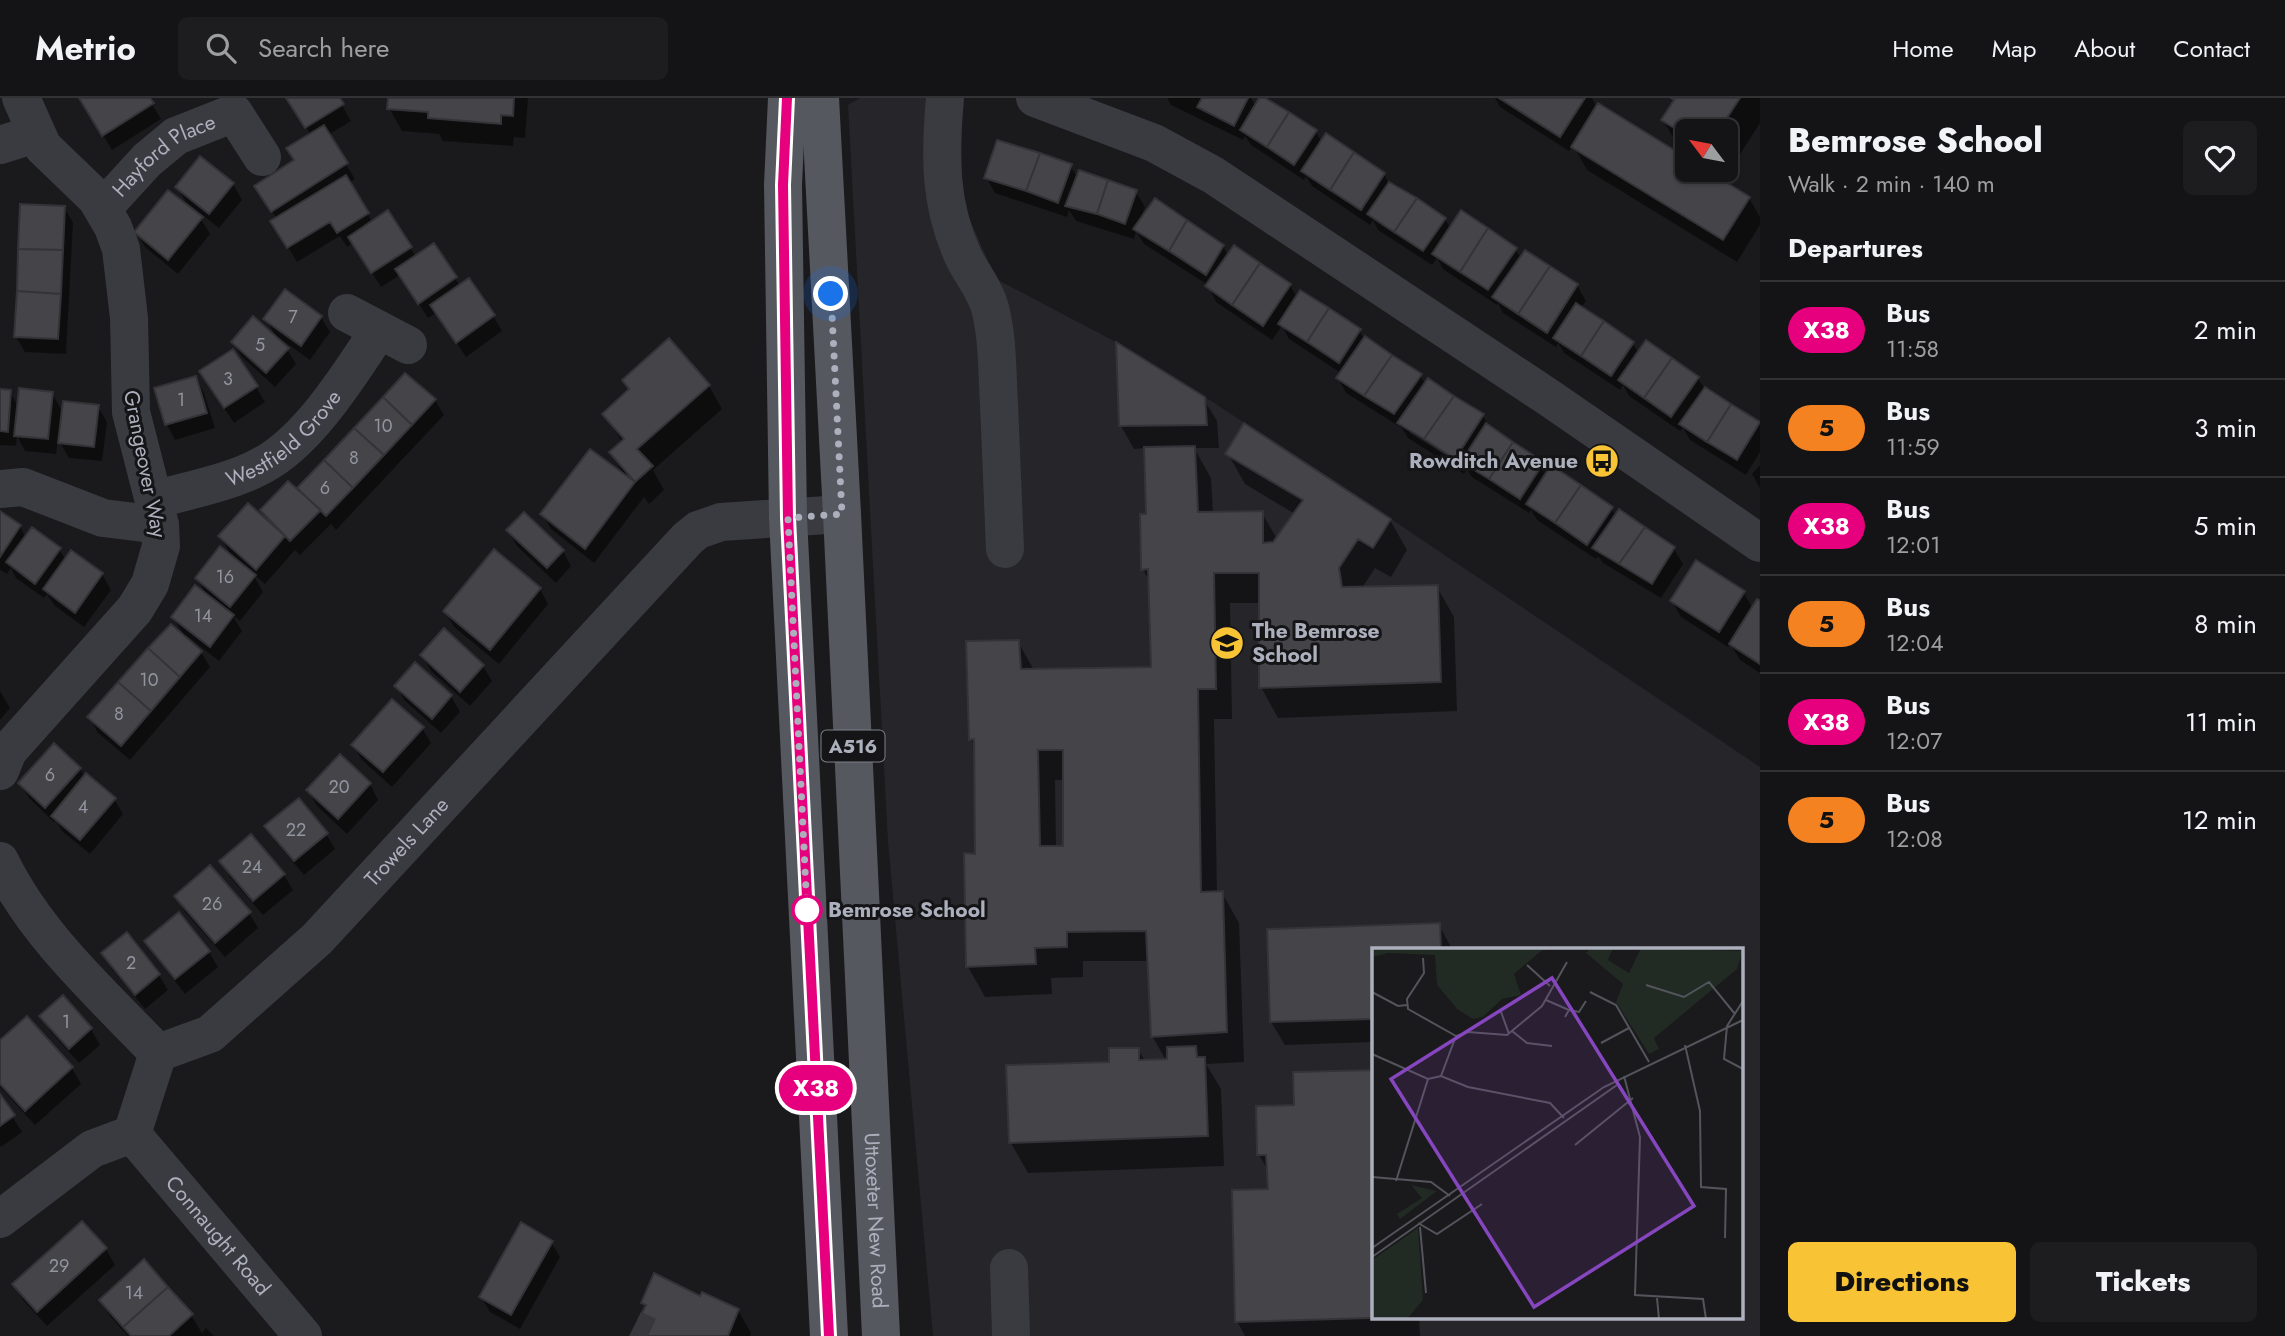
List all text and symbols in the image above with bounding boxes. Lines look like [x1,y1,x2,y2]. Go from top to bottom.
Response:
search box [178,17,668,80]
text: Metrio [35,25,136,72]
icon: search [202,29,240,67]
text: Search here [258,29,389,67]
text: Home [1892,31,1954,66]
text: Map [1992,31,2036,66]
text: About [2074,31,2135,66]
text: Contact [2173,31,2250,66]
street label: Hayford Place [105,107,220,204]
text: Bemrose School [1788,117,2043,164]
north arrow [1675,119,1738,182]
map controls [1675,119,1738,182]
button: heart [2183,121,2257,195]
text: Walk · 2 min · 140 m [1788,167,1995,201]
text: Departures [1788,229,1923,267]
your location [813,276,848,311]
text: Bus [1886,294,1930,332]
house number: 7 [288,304,298,330]
text: 2 min [2194,311,2257,349]
text: X38 [1803,312,1850,347]
house number: 5 [255,332,265,358]
text: 11:58 [1886,332,1939,366]
house number: 3 [223,366,233,392]
street label: Westfield Grove [222,384,349,494]
house number: 1 [177,387,185,413]
street label: Grangeover Way [116,388,174,541]
text: Bus [1886,392,1930,430]
text: 3 min [2194,409,2257,447]
text: 5 [1819,410,1834,445]
house number: 10 [374,413,393,439]
text: 11:59 [1886,430,1940,464]
bus stop icon: Rowditch Avenue [1583,442,1621,480]
house number: 8 [349,445,359,471]
place label: Rowditch Avenue [1409,446,1578,476]
house number: 6 [320,475,330,501]
text: Bus [1886,490,1930,528]
text: 5 min [2194,507,2257,545]
text: X38 [1803,508,1850,543]
text: 12:01 [1886,528,1941,562]
house number: 16 [216,564,234,590]
text: Bus [1886,588,1930,626]
house number: 14 [194,603,212,629]
text: 8 min [2194,605,2257,643]
text: 5 [1819,606,1834,641]
place label: The Bemrose School [1252,616,1380,670]
school or university icon: The Bemrose School [1208,624,1246,662]
text: 12:04 [1886,626,1944,660]
house number: 10 [140,667,159,693]
text: Bus [1886,686,1930,724]
house number: 8 [114,701,124,727]
text: 11 min [2185,703,2257,741]
text: X38 [1803,704,1850,739]
text: 12:07 [1886,724,1942,758]
road number: A516 [822,730,884,762]
house number: 6 [45,762,55,788]
house number: 20 [328,774,350,800]
text: Bus [1886,784,1930,822]
street label: Trowels Lane [358,791,456,893]
house number: 4 [78,794,88,820]
text: 12 min [2182,801,2257,839]
text: 5 [1819,802,1834,837]
house number: 22 [286,817,306,843]
text: 12:08 [1886,822,1943,856]
house number: 24 [242,854,262,880]
house number: 26 [202,891,222,917]
marker: Bemrose School [792,895,822,925]
place label: Bemrose School [828,895,986,925]
inset map [1372,948,1742,1318]
house number: 2 [126,950,136,976]
house number: 1 [62,1009,70,1035]
line badge: X38 [776,1065,856,1111]
text: X38 [793,1070,839,1105]
street label: Uttoxeter New Road [856,1132,895,1309]
street label: Connaught Road [158,1169,277,1302]
button: Directions [1788,1242,2016,1322]
button: Tickets [2030,1242,2257,1322]
house number: 29 [49,1253,69,1279]
house number: 14 [125,1280,143,1306]

